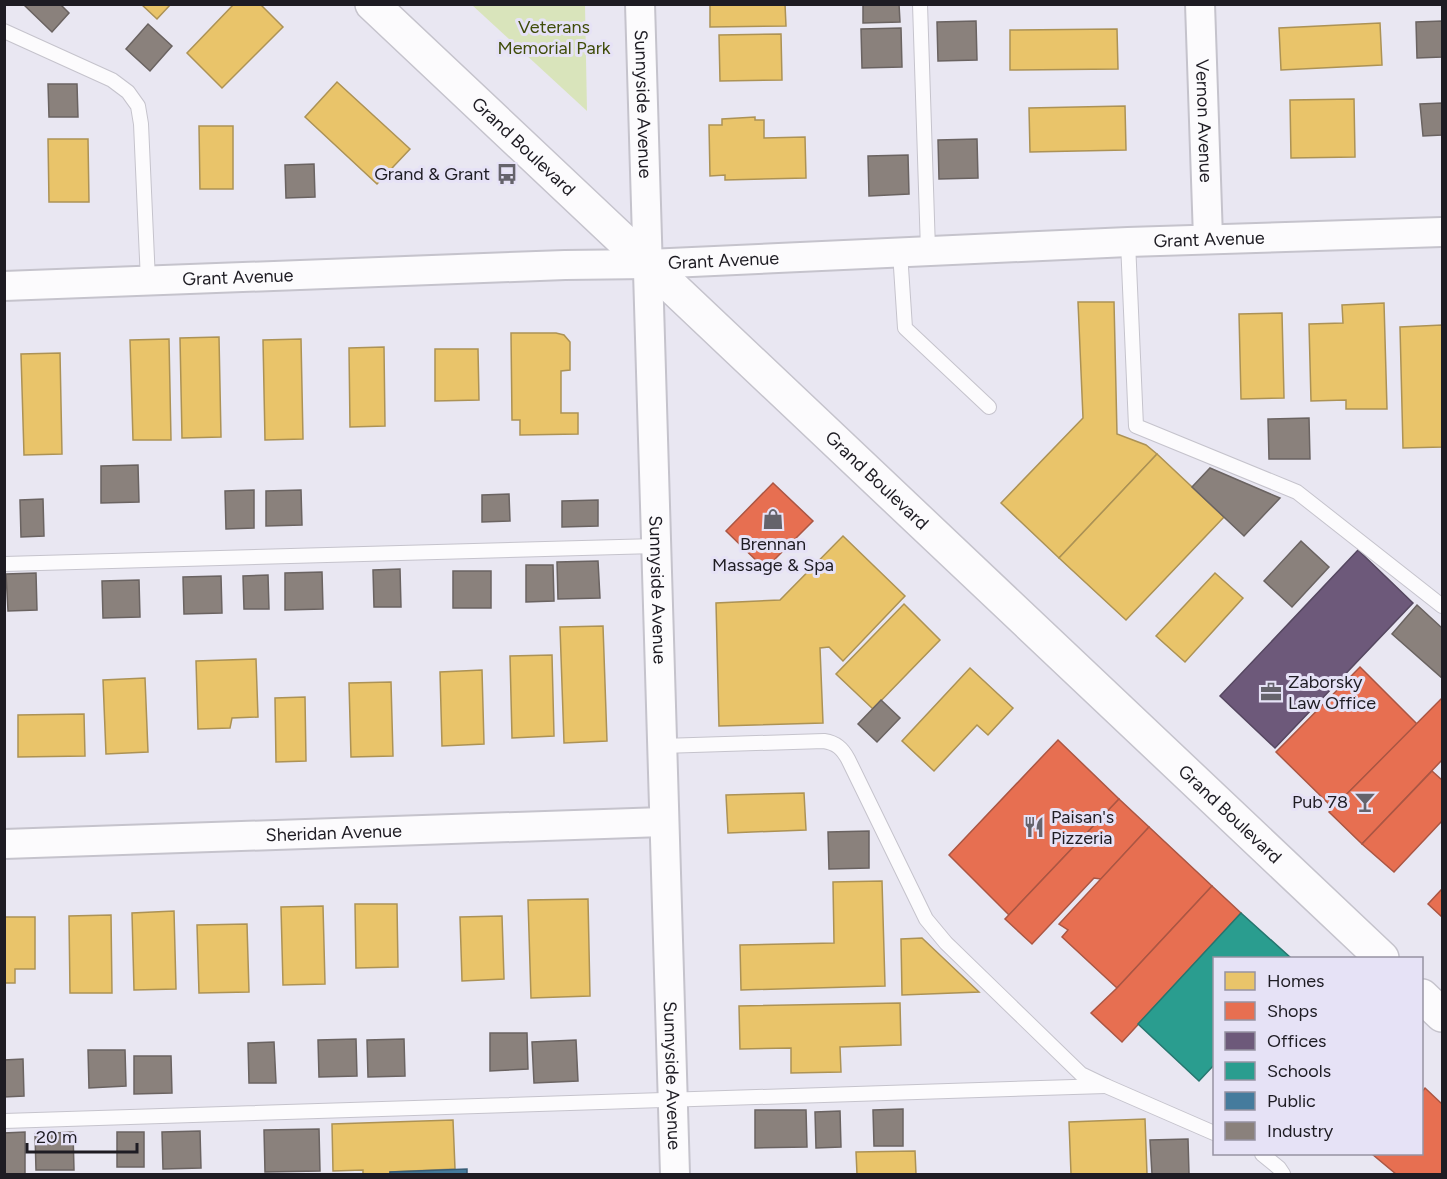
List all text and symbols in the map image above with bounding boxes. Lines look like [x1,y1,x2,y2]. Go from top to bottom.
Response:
park label: Veterans Memorial Park [498,16,611,59]
street label: Sunnyside Avenue [630,29,656,179]
street label: Vernon Avenue [1191,59,1217,183]
street label: Grand Boulevard [467,93,580,201]
bus stop icon: Grand & Grant [495,162,519,186]
place label: Grand & Grant [374,163,490,185]
street label: Grant Avenue [1153,227,1265,252]
street label: Grant Avenue [667,247,780,274]
street label: Grant Avenue [182,264,294,290]
street label: Grand Boulevard [820,426,933,534]
shop icon: Brennan Massage & Spa [761,507,785,531]
street label: Sunnyside Avenue [644,515,671,665]
place label: Brennan Massage & Spa [712,533,834,576]
place label: Zaborsky Law Office [1288,671,1376,714]
office icon: Zaborsky Law Office [1259,680,1283,704]
street label: Grand Boulevard [1174,760,1286,868]
bar icon: Pub 78 [1353,790,1377,814]
place label: Pub 78 [1292,791,1348,813]
place label: Paisan's Pizzeria [1051,806,1114,849]
restaurant icon: Paisan's Pizzeria [1022,815,1046,839]
street label: Sheridan Avenue [265,820,402,846]
legend [1213,957,1423,1155]
text: Homes [1267,970,1325,992]
text: Shops [1267,1000,1318,1022]
street label: Sunnyside Avenue [659,1001,685,1150]
text: Offices [1267,1030,1326,1052]
text: Schools [1267,1060,1331,1082]
text: Public [1267,1090,1316,1112]
scale bar [27,1116,136,1154]
text: Industry [1267,1120,1334,1142]
text: 20 m [36,1126,77,1148]

